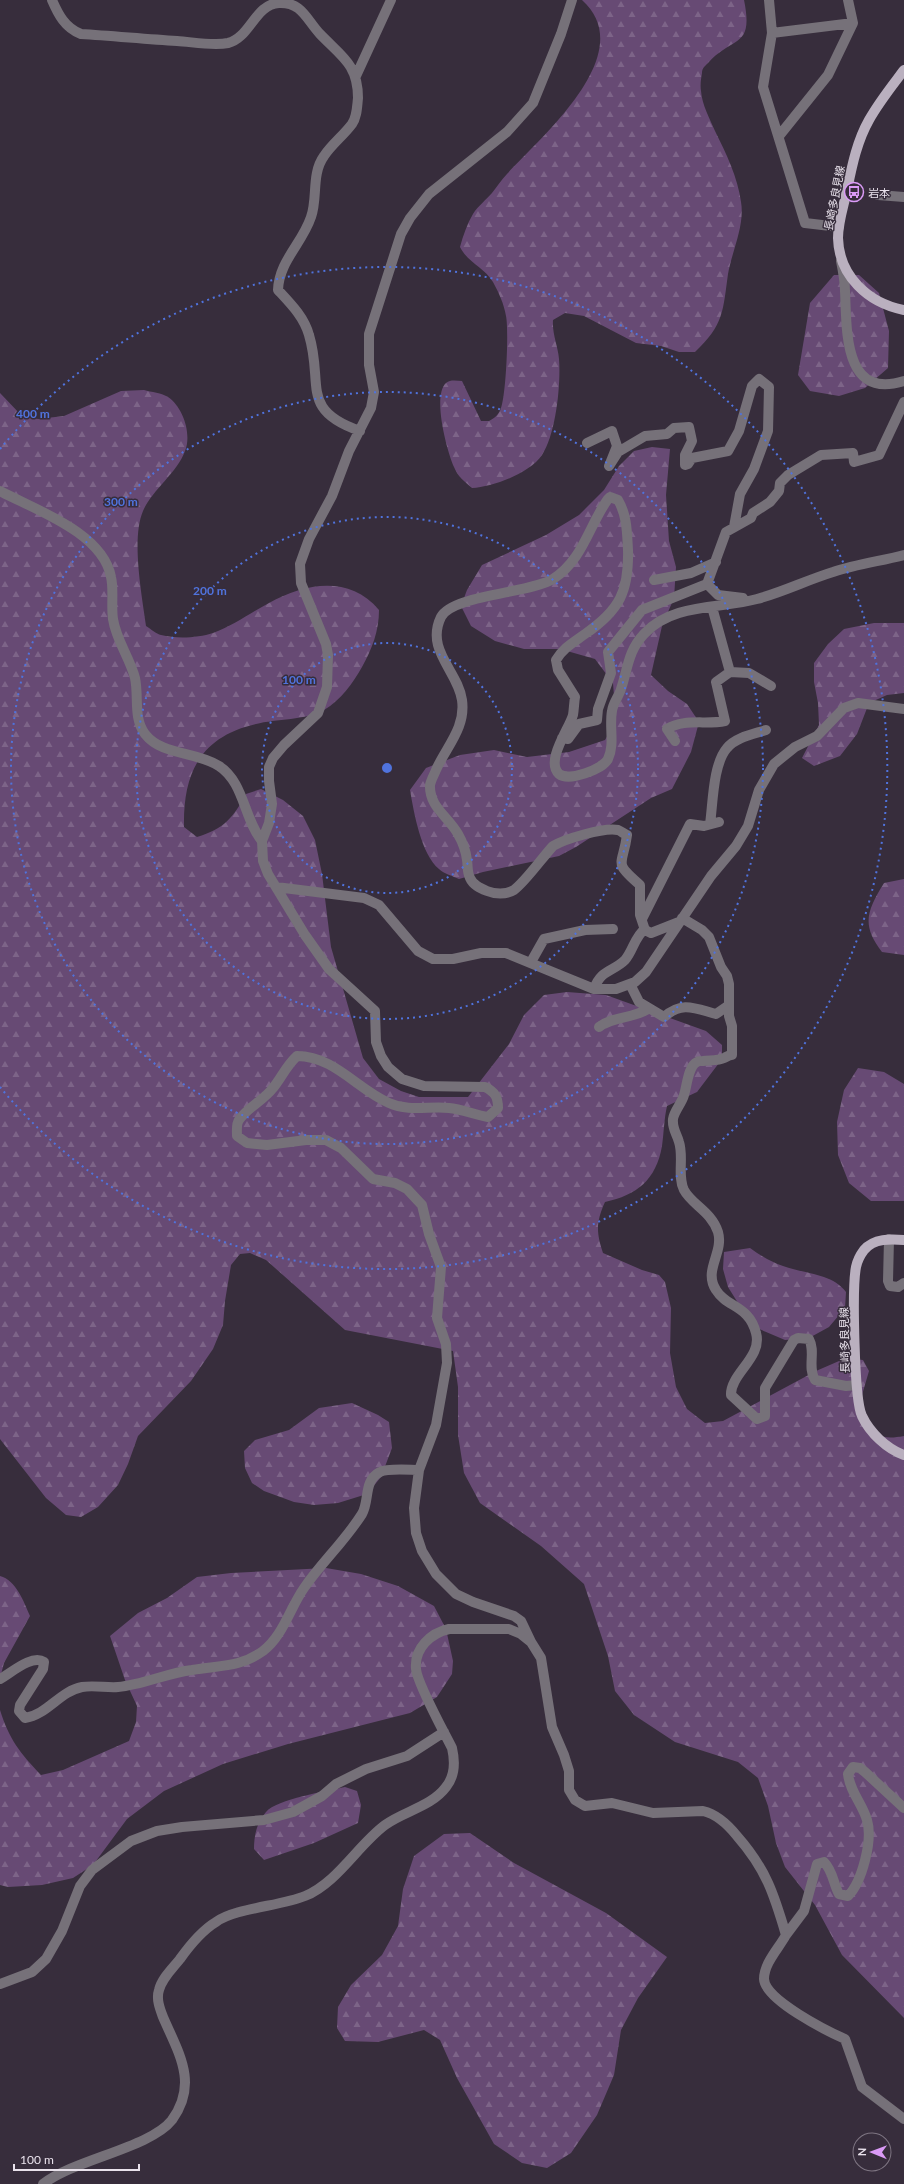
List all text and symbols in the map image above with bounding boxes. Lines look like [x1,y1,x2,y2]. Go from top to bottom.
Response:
street label: 長崎多良見線 [821,164,847,232]
bus stop icon: 岩本 [843,181,865,203]
place label: 岩本 [868,186,890,199]
text: 400 m [16,406,50,421]
text: 300 m [104,494,138,509]
text: 200 m [193,583,227,598]
text: 100 m [282,672,316,687]
centre of rings [380,761,394,775]
street label: 長崎多良見線 [837,1307,851,1373]
north arrow [852,2132,892,2172]
scale bar [14,2146,139,2172]
text: N [855,2147,868,2156]
text: 100 m [20,2152,54,2167]

